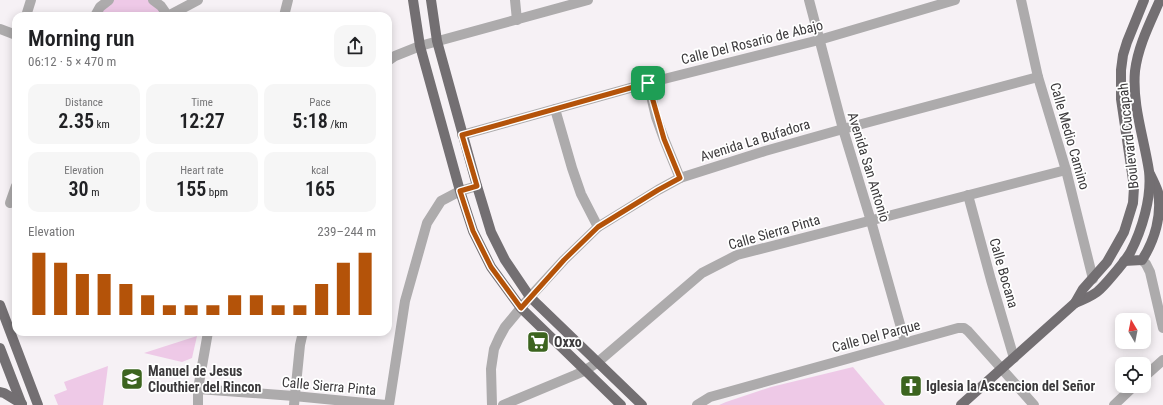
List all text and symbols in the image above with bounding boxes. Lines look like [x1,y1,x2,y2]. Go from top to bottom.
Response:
street label: Calle Del Rosario de Abajo [679,17,825,67]
button: share [334,25,376,67]
text: Morning run [28,26,135,51]
text: 06:12 · 5 × 470 m [28,54,116,69]
pin [631,66,665,100]
icon: arrive [637,72,659,94]
street label: Calle Medio Camino [1047,81,1093,191]
street label: Boulevard Cucapah [1114,82,1142,190]
text: Distance [65,96,103,109]
text: Time [191,96,213,109]
text: Pace [309,96,331,109]
text: 2.35 [58,109,94,133]
text: 12:27 [179,109,225,133]
text: 5:18 [292,109,328,133]
street label: Avenida San Antonio [845,110,893,224]
street label: Avenida La Bufadora [698,116,812,164]
text: km [94,118,110,131]
text: /km [328,118,348,131]
text: Elevation [64,164,104,177]
text: Heart rate [180,164,224,177]
text: kcal [311,164,329,177]
text: 30 [69,177,89,201]
text: 155 [176,177,206,201]
text: 165 [305,177,335,201]
text: m [89,186,99,199]
text: bpm [206,186,228,199]
street label: Calle Sierra Pinta [726,211,822,253]
text: Elevation [28,224,75,239]
text: 239–244 m [317,224,376,239]
street label: Calle Bocana [986,236,1022,310]
north arrow [1115,313,1151,349]
map controls [1115,313,1151,393]
street label: Calle Del Parque [830,316,922,355]
supermarket icon: Oxxo [525,329,551,355]
place label: Oxxo [554,334,582,350]
button: locate [1115,357,1151,393]
place label: Manuel de Jesus Clouthier del Rincon [148,363,262,395]
school or university icon: Manuel de Jesus Clouthier del Rincon [119,366,145,392]
church icon: Iglesia la Ascencion del Señor [898,373,924,399]
street label: Calle Sierra Pinta [281,374,377,398]
place label: Iglesia la Ascencion del Señor [926,378,1095,394]

